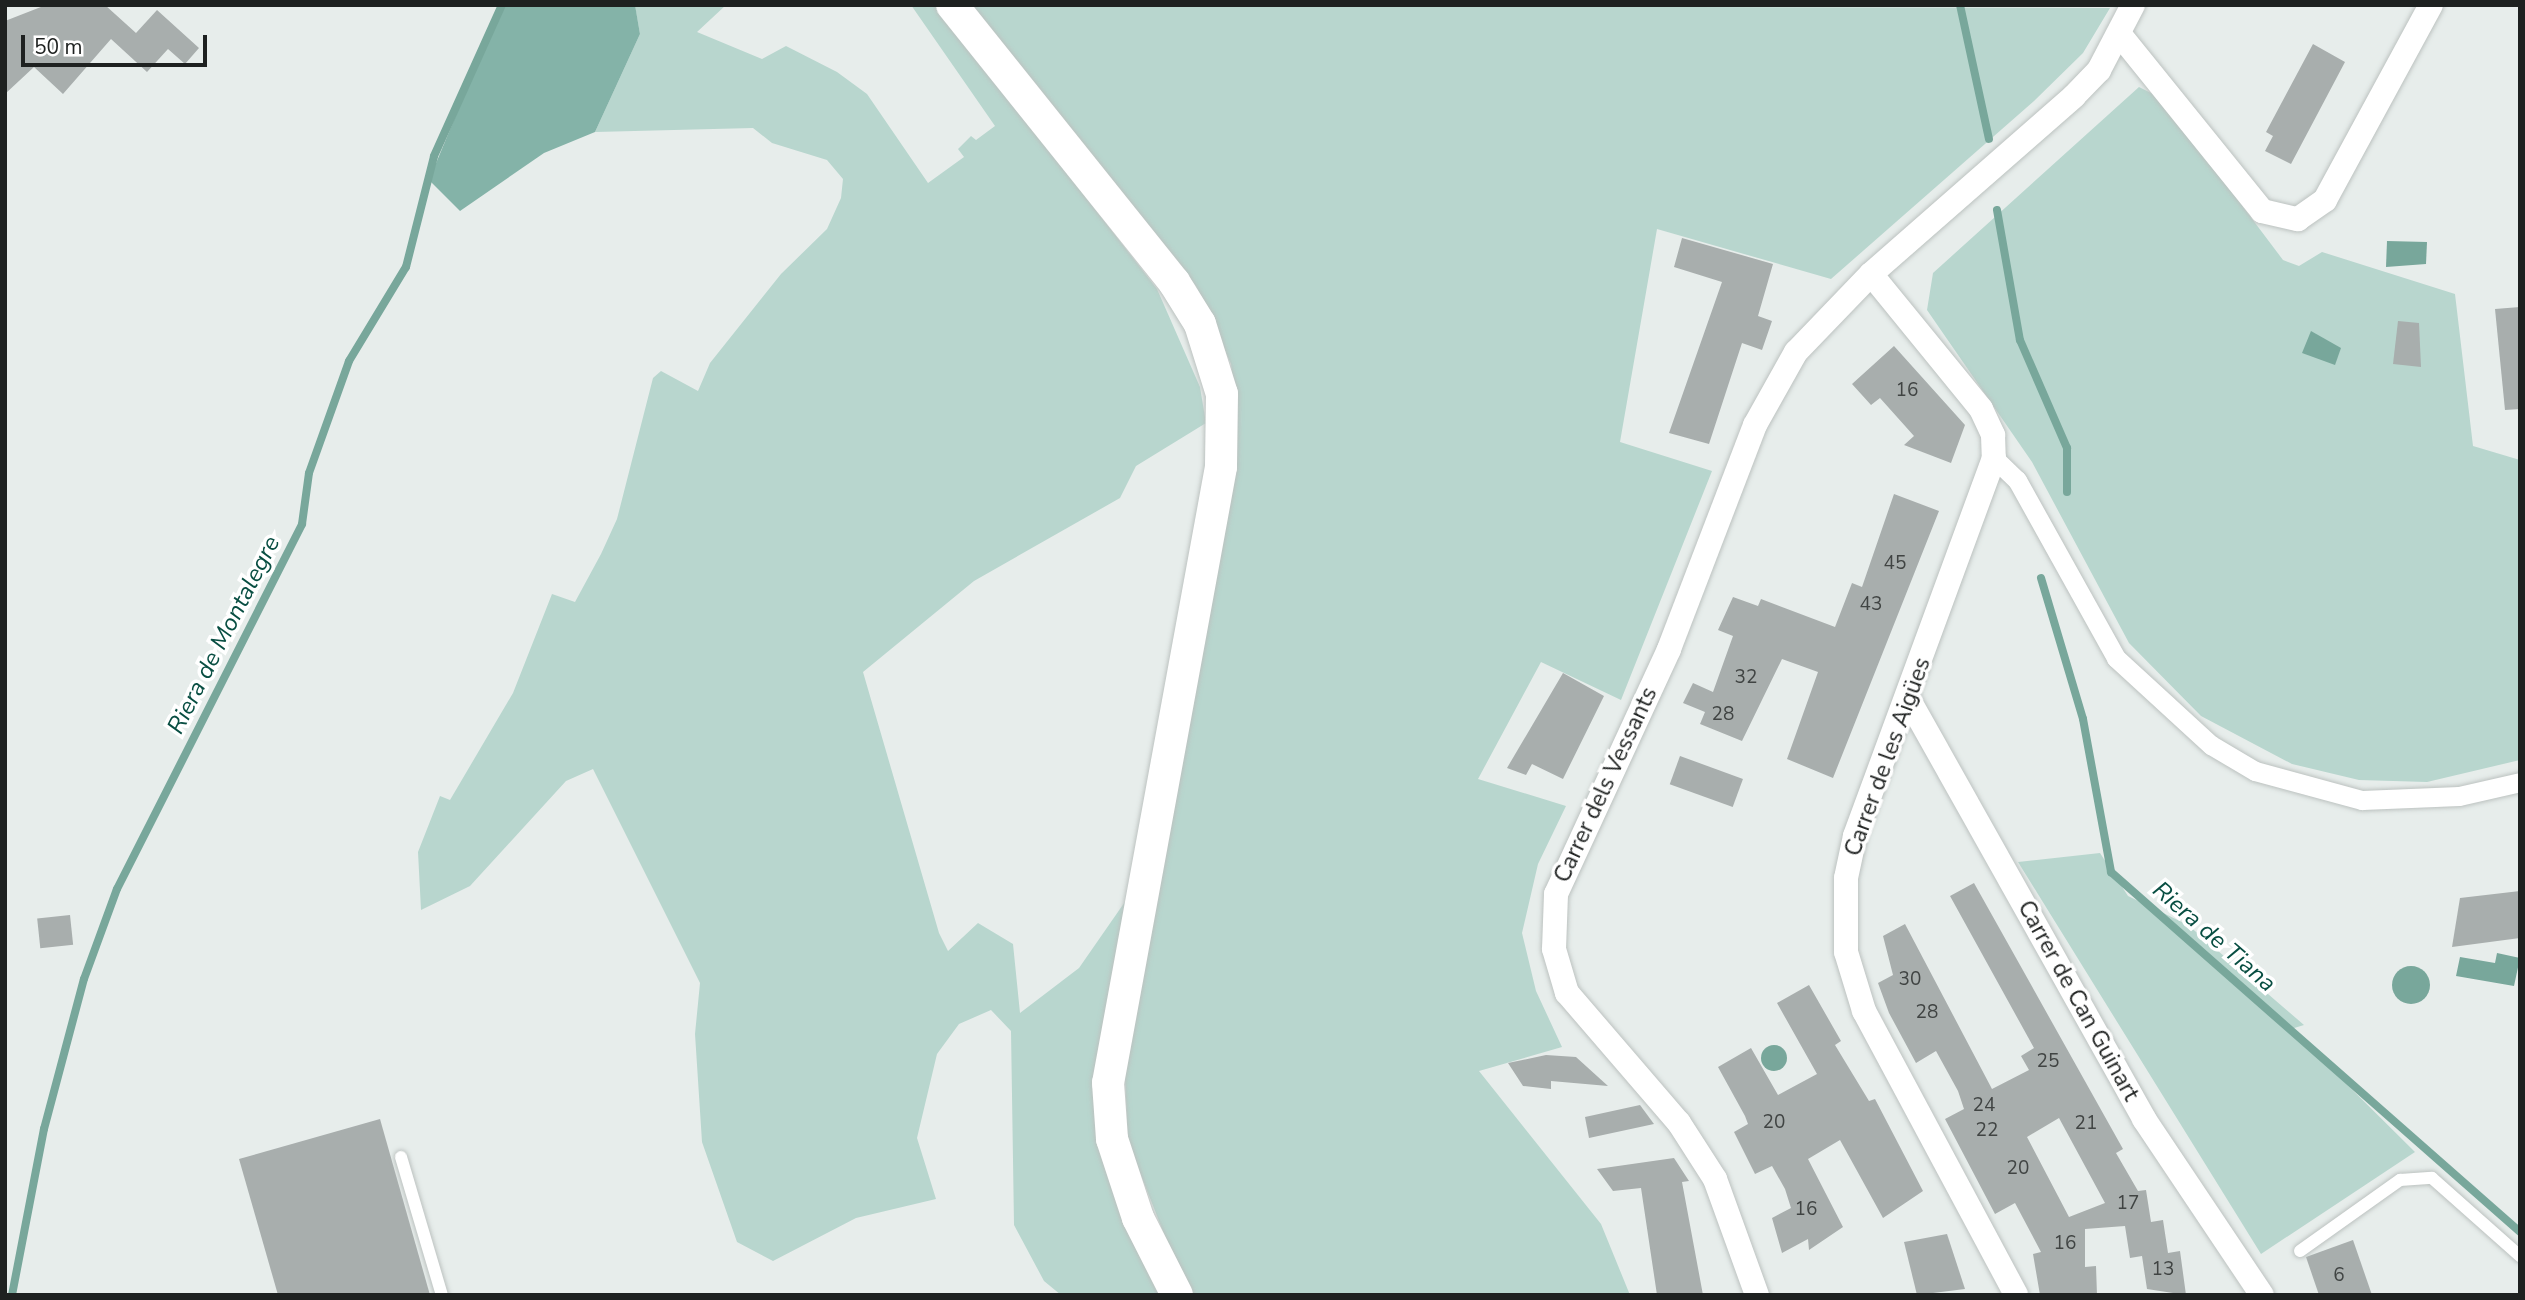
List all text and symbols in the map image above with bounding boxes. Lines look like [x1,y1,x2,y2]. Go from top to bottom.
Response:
scale bar [24,21,210,65]
text: 50 m [34,33,83,61]
house number: 16 [1896,380,1918,402]
water label: Riera de Montalegre [162,531,286,739]
house number: 45 [1884,553,1906,575]
house number: 43 [1860,594,1882,616]
street label: Carrer de les Aigües [1839,654,1937,860]
house number: 32 [1735,667,1757,689]
street label: Carrer dels Vessants [1549,683,1663,887]
house number: 28 [1712,704,1734,726]
water label: Riera de Tiana [2147,876,2281,998]
street label: Carrer de Can Guinart [2011,896,2145,1106]
house number: 30 [1899,969,1921,991]
house number: 28 [1916,1002,1938,1024]
house number: 25 [2037,1051,2059,1073]
house number: 24 [1973,1095,1995,1117]
house number: 20 [1763,1112,1785,1134]
house number: 21 [2075,1113,2097,1135]
house number: 22 [1976,1120,1998,1142]
house number: 20 [2007,1158,2029,1180]
house number: 17 [2117,1193,2139,1215]
house number: 16 [1795,1199,1817,1221]
house number: 16 [2054,1233,2076,1255]
house number: 13 [2152,1259,2174,1281]
house number: 6 [2333,1265,2345,1287]

